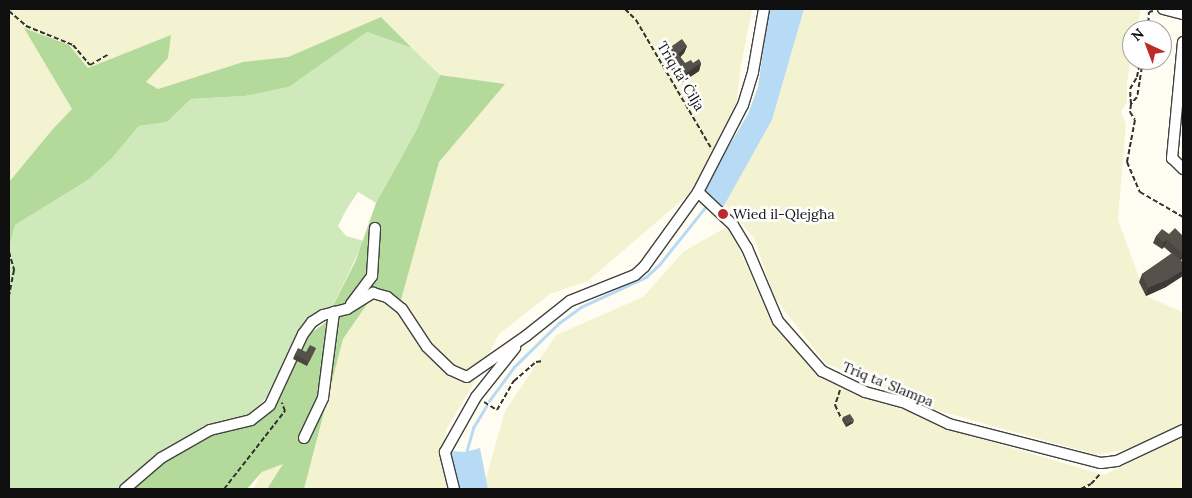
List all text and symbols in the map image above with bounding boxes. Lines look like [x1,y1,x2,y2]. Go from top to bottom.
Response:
north arrow [1122,20,1172,70]
text: N [1127,24,1148,45]
street label: Triq ta' Ċilja [654,38,708,114]
place label: Wied il-Qlejgħa [733,206,835,222]
marker: Wied il-Qlejgħa [717,208,729,220]
street label: Triq ta' Slampa [840,358,936,410]

